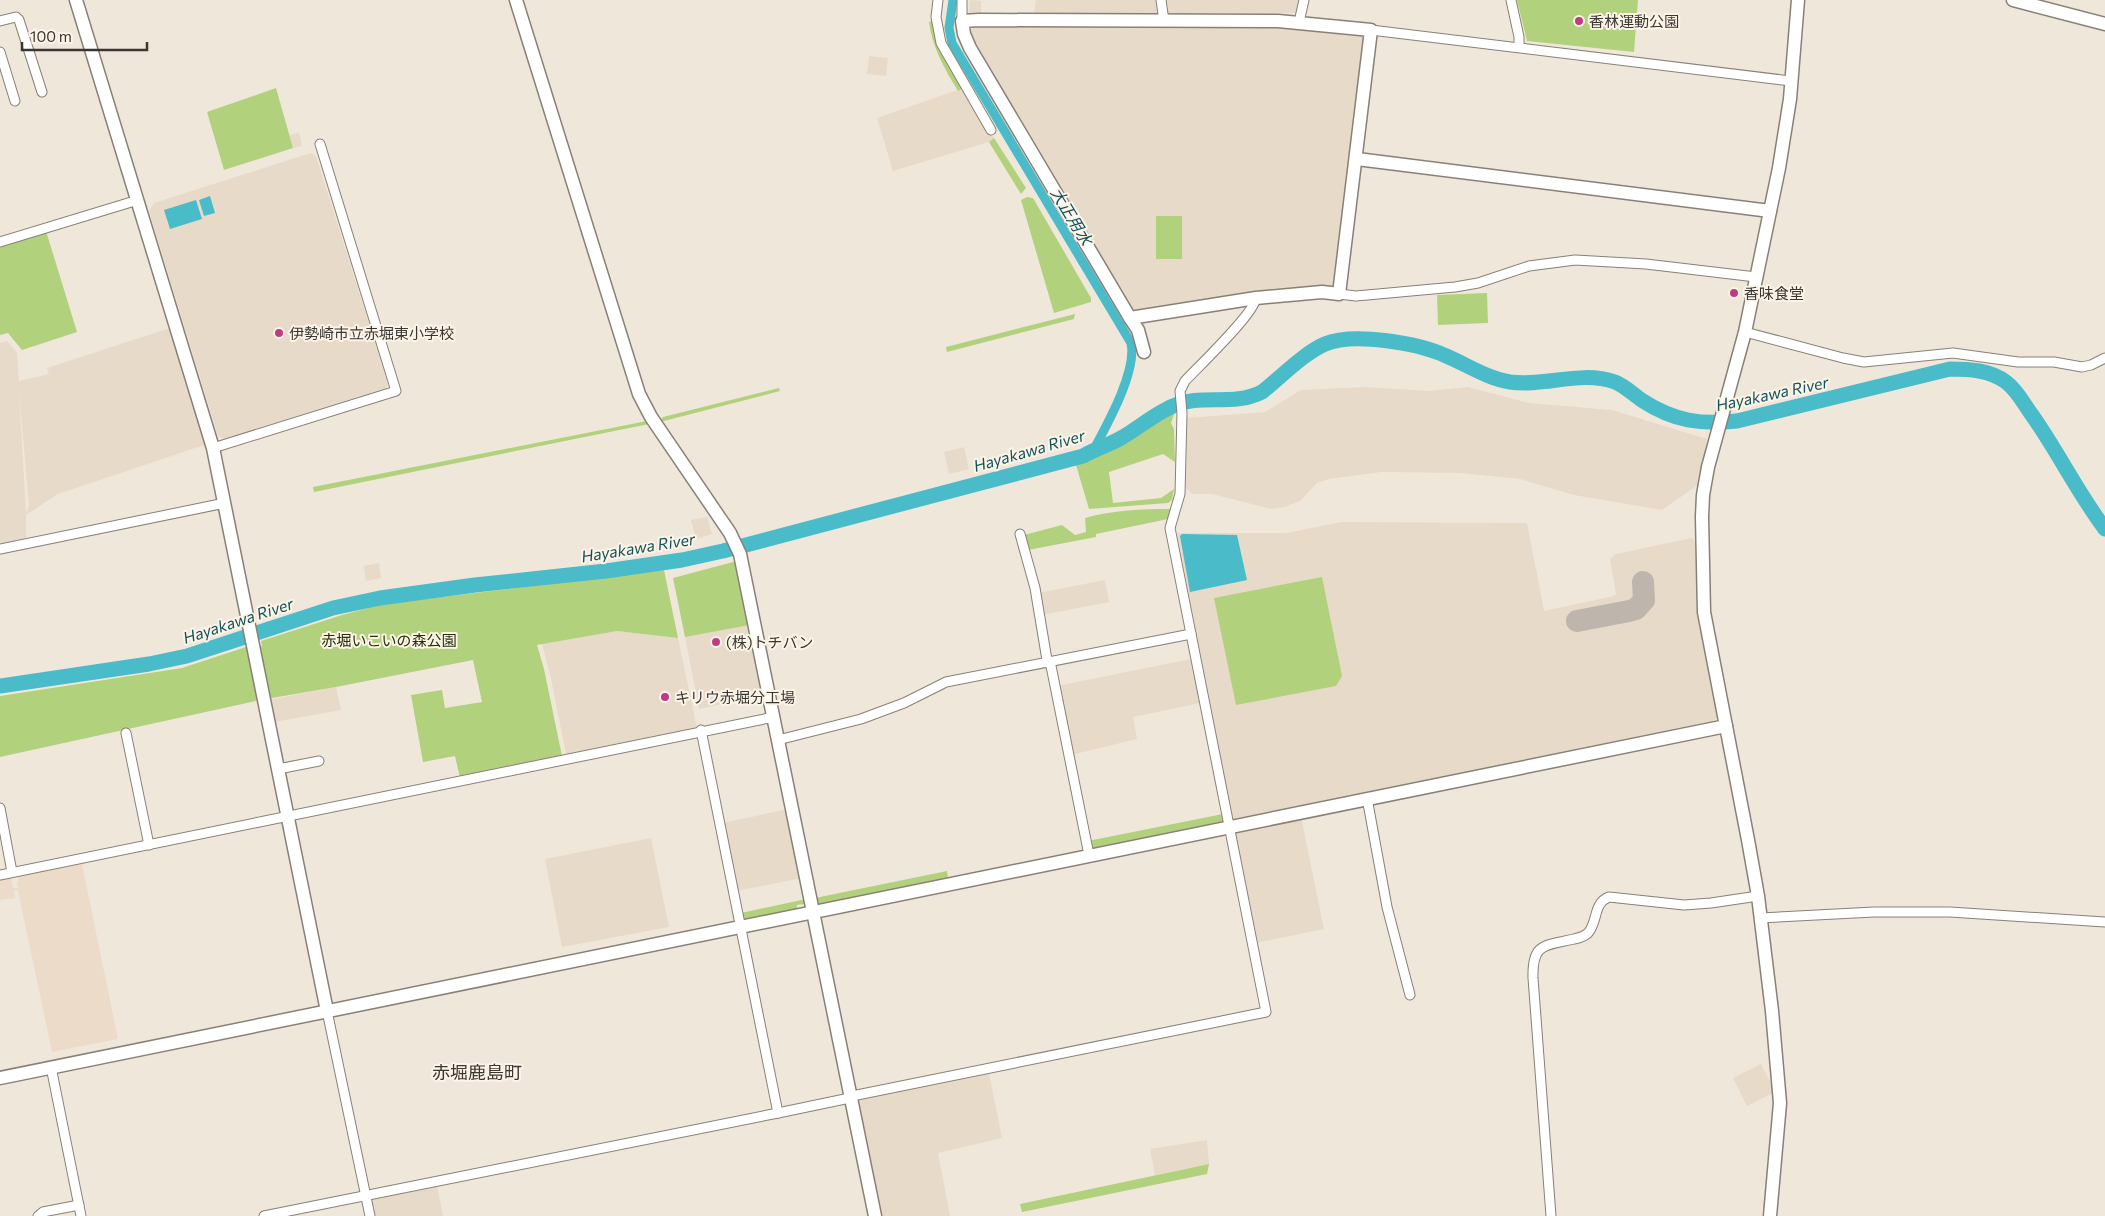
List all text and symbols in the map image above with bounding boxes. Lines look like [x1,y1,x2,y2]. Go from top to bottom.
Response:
place label: 香林運動公園 [1589,12,1679,30]
marker: 香林運動公園 [1573,15,1585,27]
scale bar [22,20,148,52]
text: 100 m [30,27,72,45]
water label: 大正用水 [1047,184,1098,250]
place label: 香味食堂 [1744,284,1804,302]
marker: 香味食堂 [1728,287,1740,299]
place label: 伊勢崎市立赤堀東小学校 [289,324,454,342]
marker: 伊勢崎市立赤堀東小学校 [273,327,285,339]
water label: Hayakawa River [1714,372,1831,414]
water label: Hayakawa River [971,425,1087,475]
water label: Hayakawa River [580,529,697,565]
water label: Hayakawa River [180,593,296,647]
park label: 赤堀いこいの森公園 [321,631,457,649]
place label: (株)トチバン [726,633,813,651]
marker: (株)トチバン [710,636,722,648]
place label: キリウ赤堀分工場 [675,688,795,706]
marker: キリウ赤堀分工場 [659,691,671,703]
district label: 赤堀鹿島町 [432,1061,522,1083]

